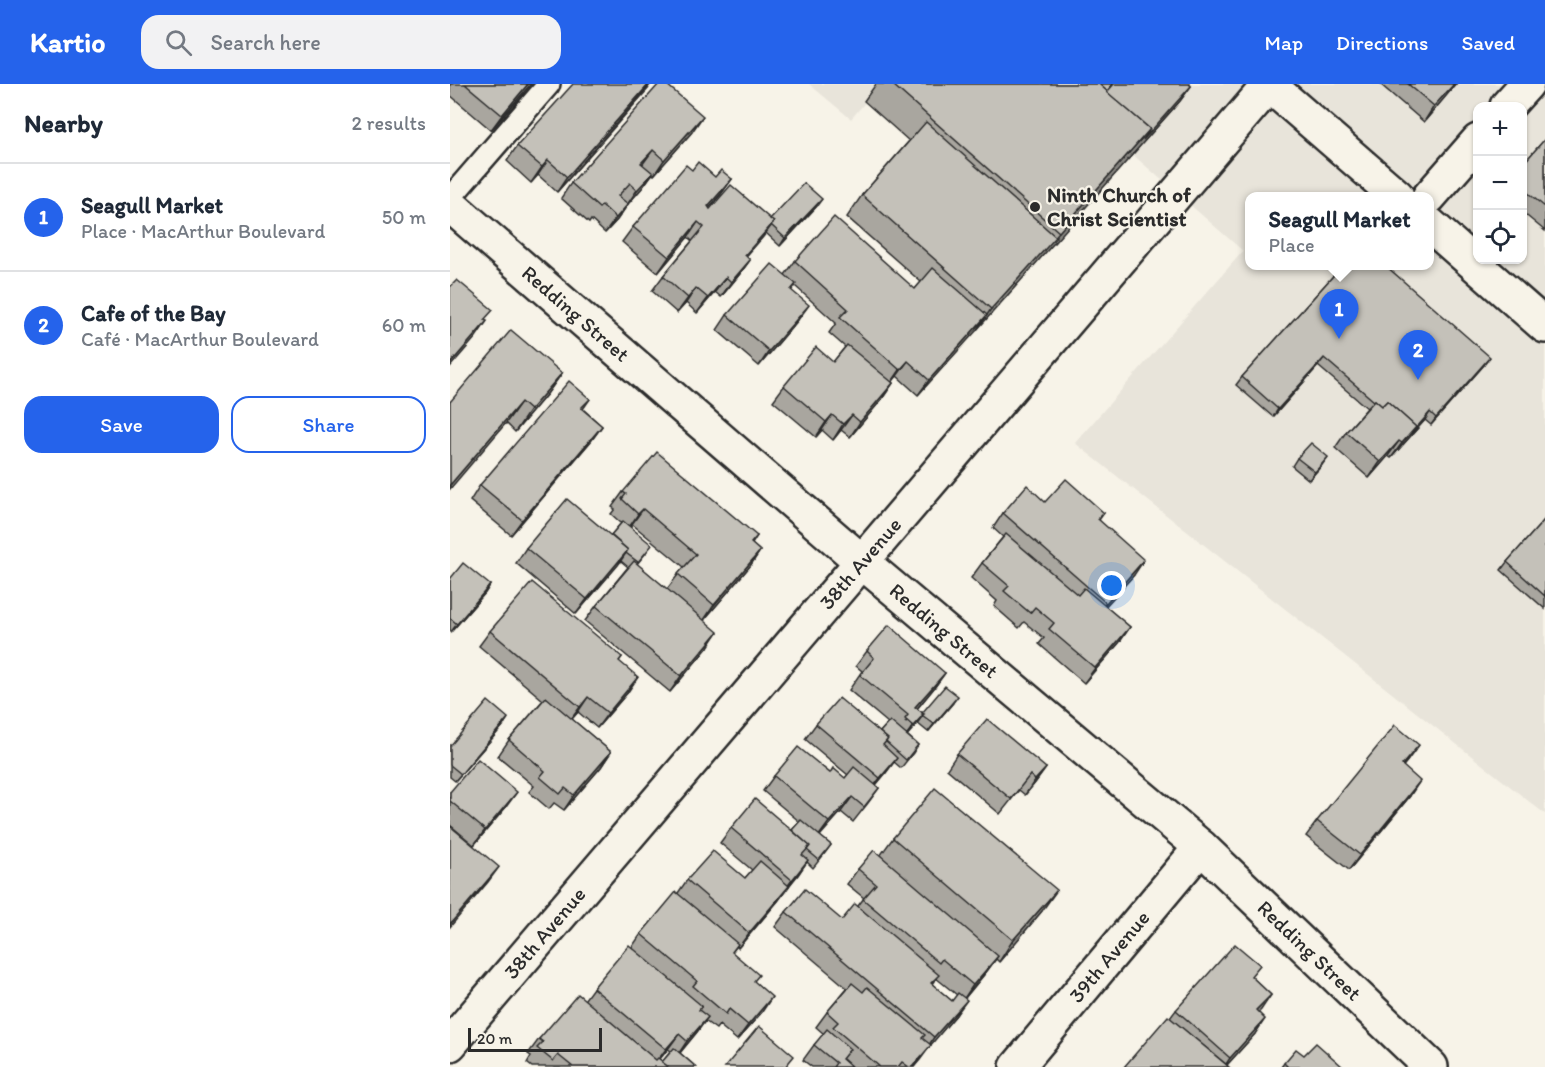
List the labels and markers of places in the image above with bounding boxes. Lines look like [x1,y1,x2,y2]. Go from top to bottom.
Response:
place label: Ninth Church of Christ Scientist [1047,182,1191,231]
marker: Ninth Church of Christ Scientist [1028,200,1042,214]
pin: 1 [1320,290,1358,339]
pin: 2 [1398,330,1438,380]

